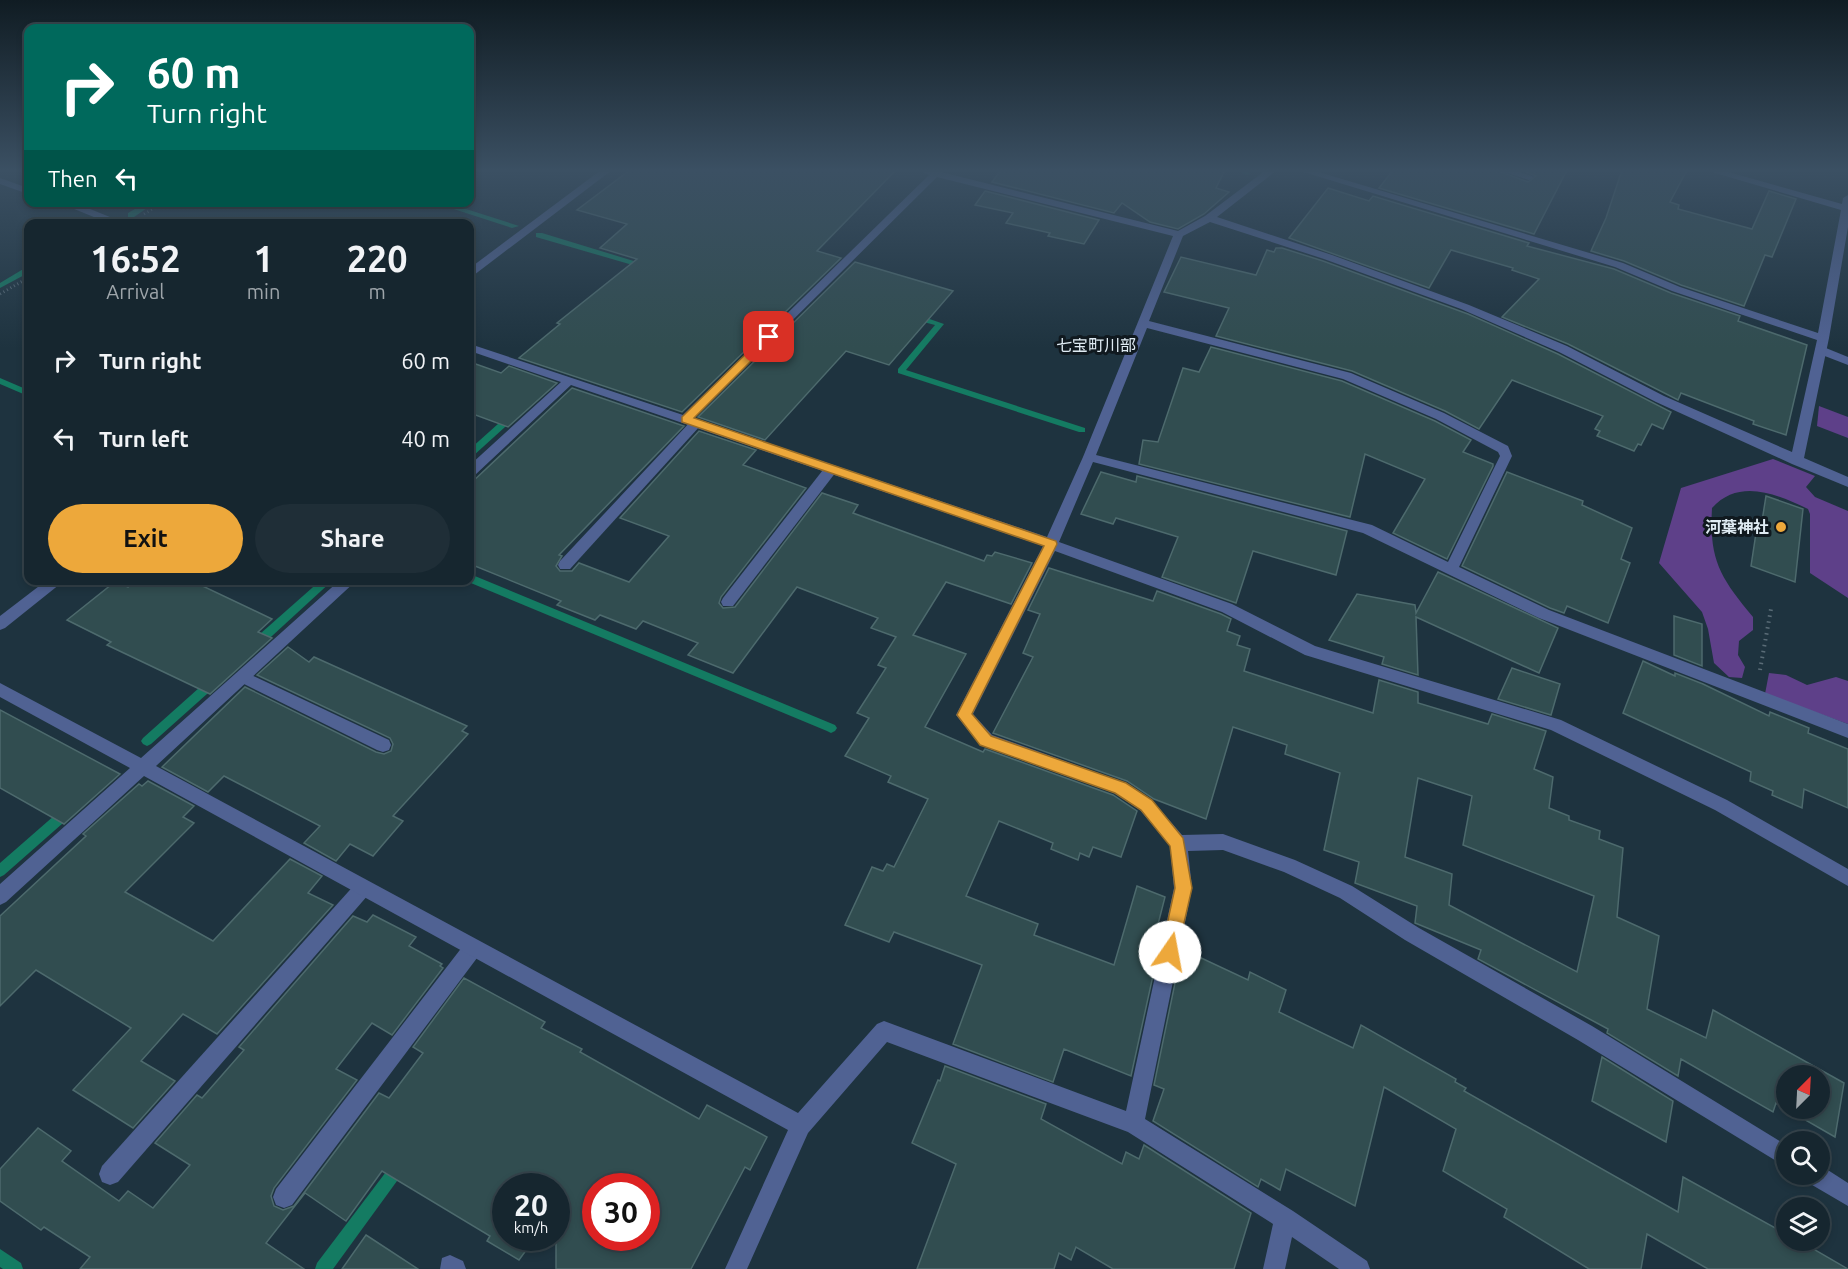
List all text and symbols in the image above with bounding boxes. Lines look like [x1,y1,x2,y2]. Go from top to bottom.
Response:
icon: right [48,48,126,126]
text: 60 m [147,49,241,96]
text: Turn right [147,98,267,128]
icon: left [110,162,143,195]
text: Then [48,166,98,191]
text: 16:52 [90,238,180,279]
text: 1 [253,238,274,279]
text: 220 [347,238,408,279]
text: Arrival [106,280,165,303]
text: min [247,280,280,303]
text: m [369,280,386,303]
pin [743,311,794,362]
icon: arrive [752,320,785,353]
district label: 七宝町川部 [1056,336,1136,354]
icon: right [48,344,81,377]
text: Turn right [99,348,201,373]
text: 60 m [401,348,450,373]
icon: left [48,422,81,455]
text: Turn left [99,426,189,451]
text: 40 m [401,426,450,451]
button: Exit [48,504,243,573]
button: Share [255,504,450,573]
place label: 河葉神社 [1705,518,1769,536]
marker: 河葉神社 [1774,520,1788,534]
position arrow [1138,920,1202,984]
north arrow [1776,1065,1830,1119]
map controls [1776,1065,1830,1251]
button: search [1776,1131,1830,1185]
speed limit sign: 30 [582,1173,660,1251]
text: 20 [514,1188,548,1222]
button: layers [1776,1197,1830,1251]
text: km/h [514,1219,548,1236]

